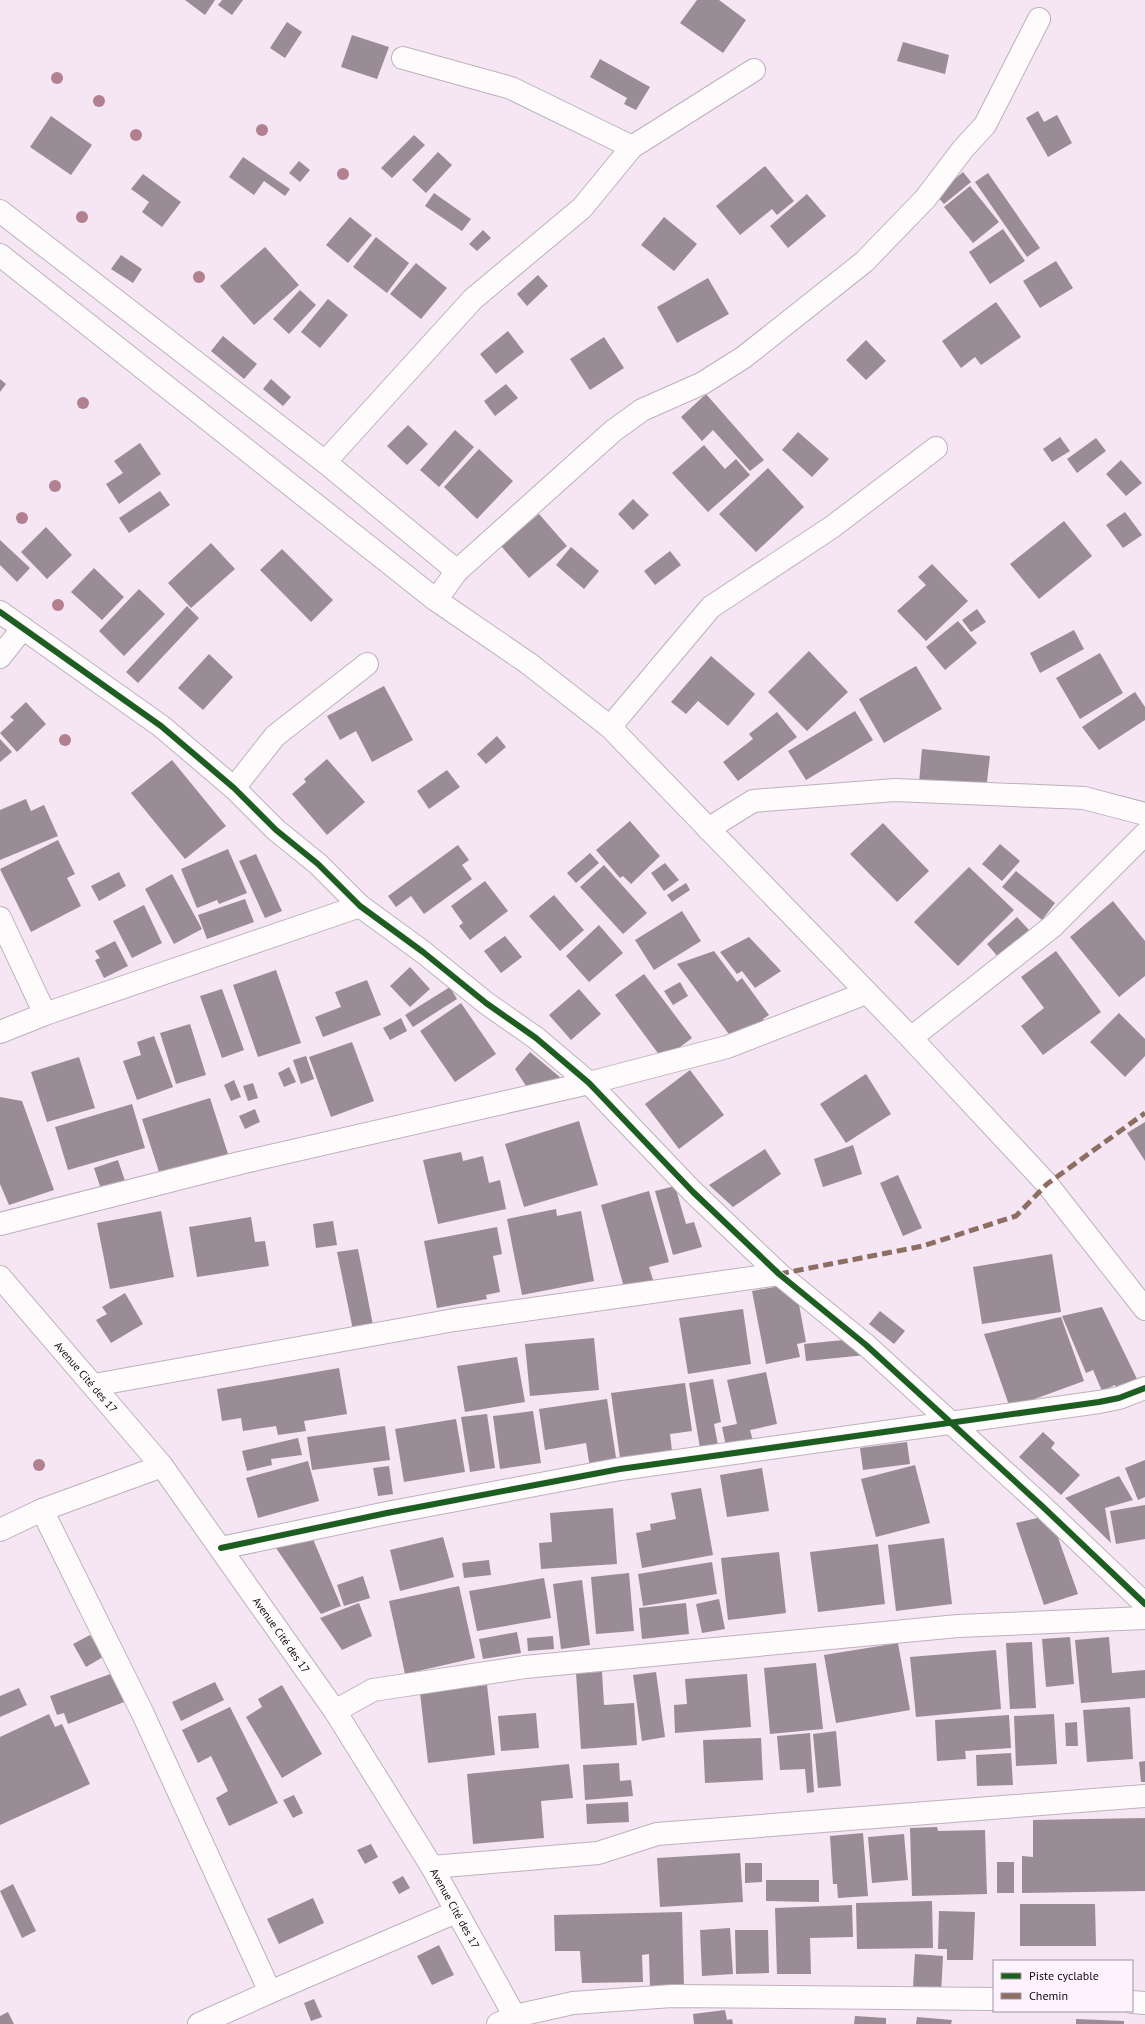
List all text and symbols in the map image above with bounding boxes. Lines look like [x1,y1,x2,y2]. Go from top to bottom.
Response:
street label: Avenue Cité des 17 [51,1339,120,1416]
street label: Avenue Cité des 17 [250,1594,313,1676]
street label: Avenue Cité des 17 [427,1866,483,1951]
legend [993,1960,1133,2012]
text: Piste cyclable [1029,1968,1099,1983]
text: Chemin [1029,1988,1068,2003]

